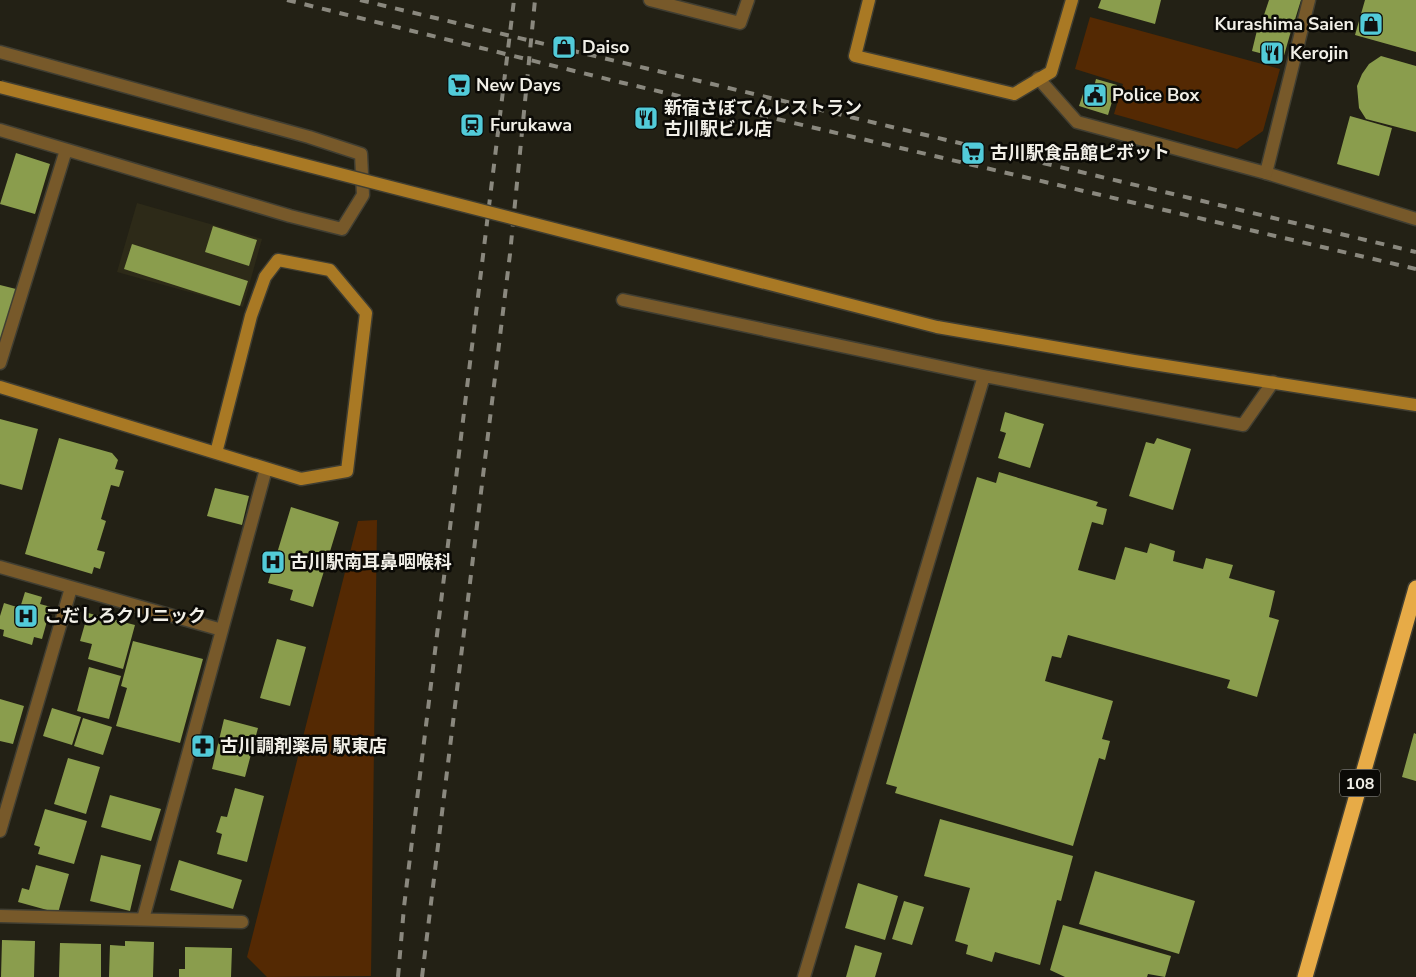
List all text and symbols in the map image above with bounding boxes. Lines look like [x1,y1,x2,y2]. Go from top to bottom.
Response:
shop icon: Kurashima Saien [1358,11,1384,37]
place label: Kurashima Saien [1215,12,1354,36]
shop icon: Daiso [551,34,577,60]
place label: Daiso [582,35,629,59]
restaurant icon: Kerojin [1259,40,1285,66]
place label: Kerojin [1290,41,1349,65]
supermarket icon: New Days [446,72,472,98]
place label: New Days [476,73,561,97]
public building icon: Police Box [1082,82,1108,108]
place label: Police Box [1112,83,1199,107]
place label: 新宿さぼてんレストラン 古川駅ビル店 [664,96,862,141]
restaurant icon: 新宿さぼてんレストラン 古川駅ビル店 [633,105,659,131]
station icon: Furukawa [459,112,485,138]
place label: Furukawa [490,113,572,137]
supermarket icon: 古川駅食品館ピボット [960,140,986,166]
place label: 古川駅食品館ピボット [990,141,1170,165]
hospital icon: 古川駅南耳鼻咽喉科 [260,549,286,575]
place label: 古川駅南耳鼻咽喉科 [290,550,452,574]
hospital icon: こだしろクリニック [13,603,39,629]
place label: こだしろクリニック [44,604,206,628]
pharmacy icon: 古川調剤薬局 駅東店 [190,733,216,759]
place label: 古川調剤薬局 駅東店 [220,734,387,758]
road number: 108 [1340,770,1380,796]

